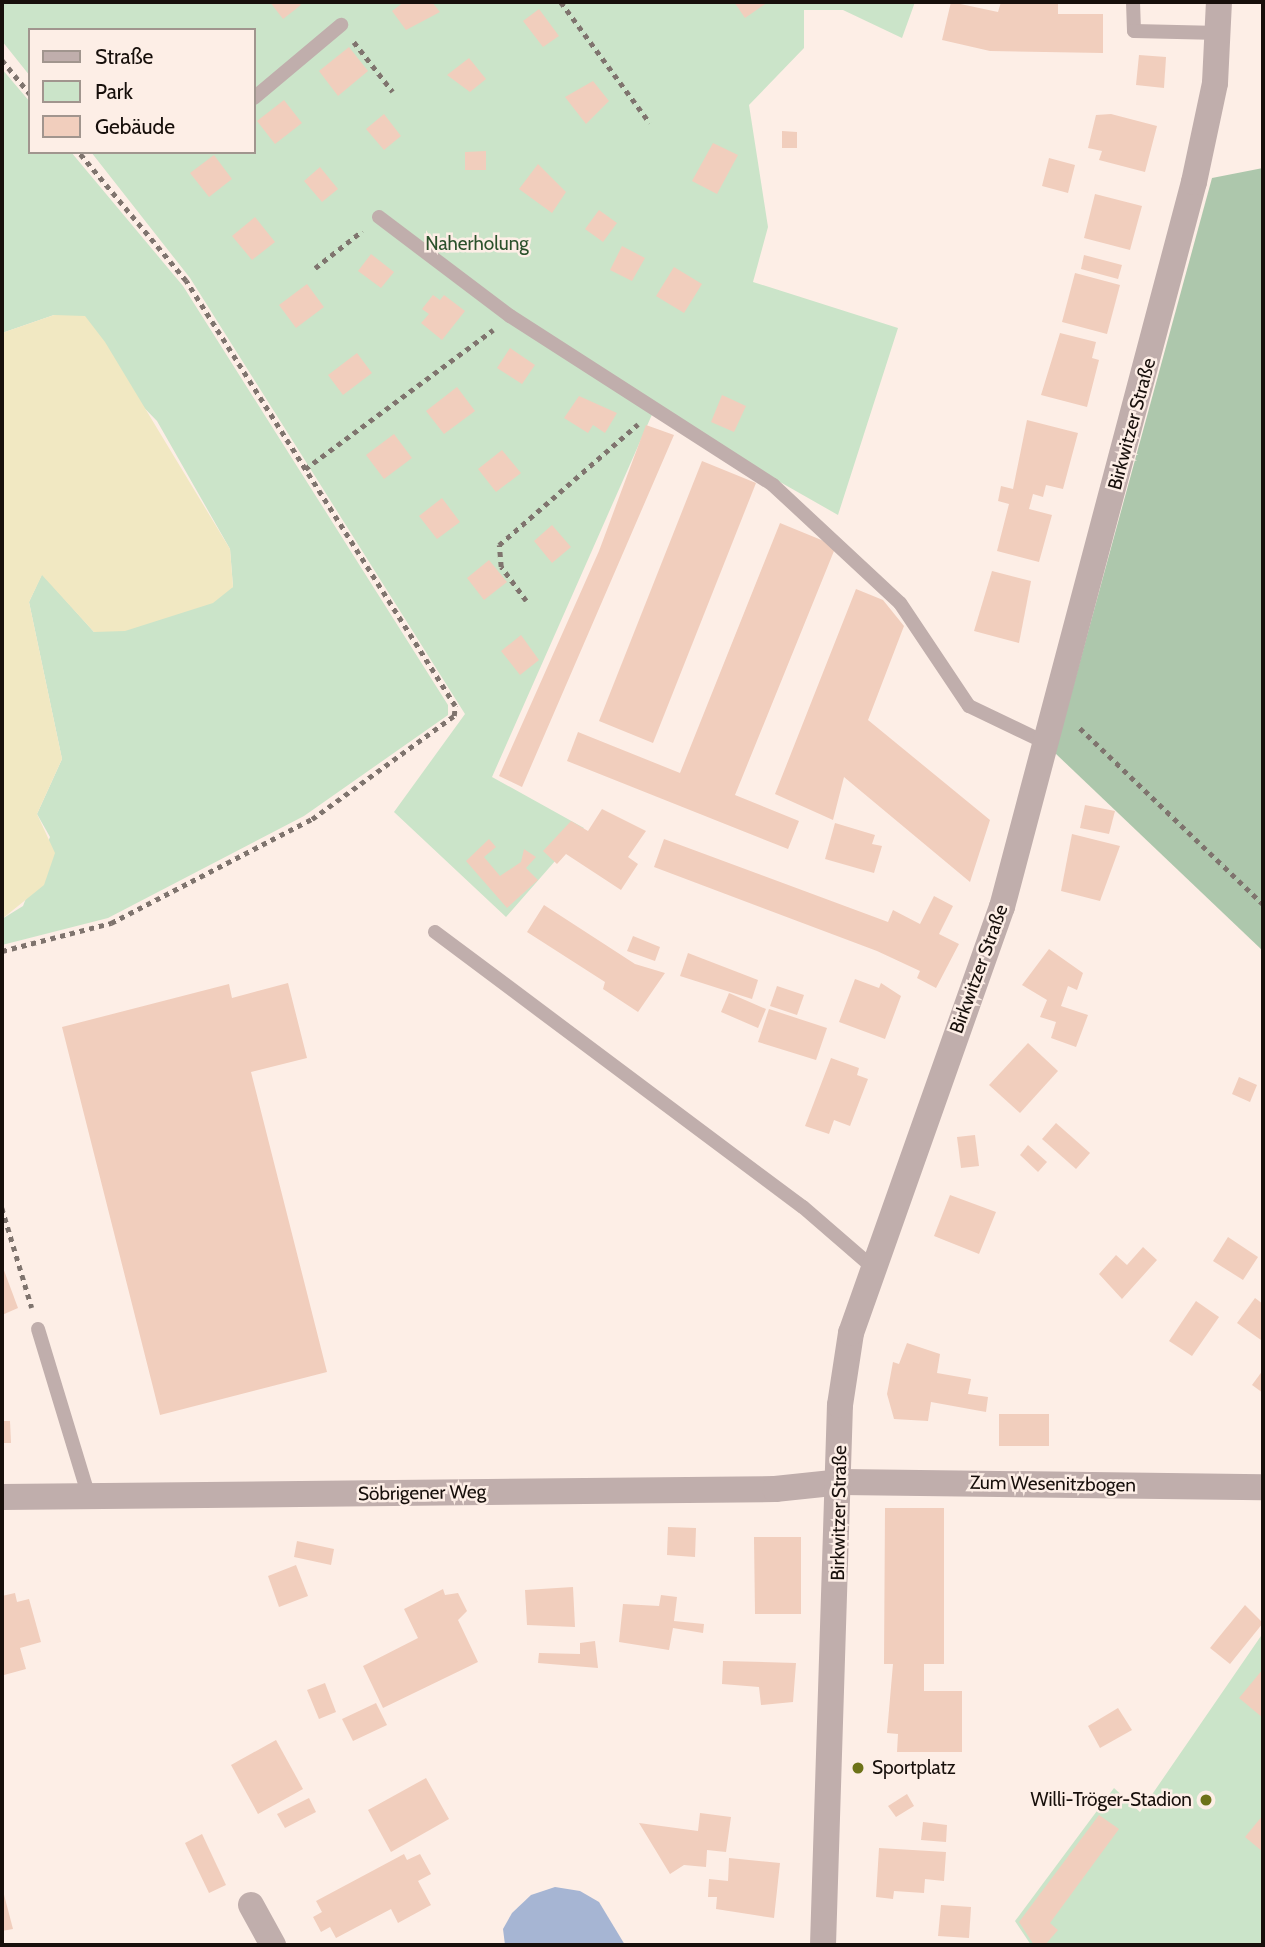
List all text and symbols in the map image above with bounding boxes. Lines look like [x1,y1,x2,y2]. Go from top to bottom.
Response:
legend [28,28,256,154]
text: Straße [95,44,153,69]
text: Park [95,79,133,104]
text: Gebäude [95,114,175,139]
park label: Naherholung [425,233,529,255]
street label: Birkwitzer Straße [1103,356,1161,492]
street label: Birkwitzer Straße [945,901,1013,1037]
street label: Birkwitzer Straße [826,1445,852,1581]
street label: Zum Wesenitzbogen [970,1471,1136,1497]
street label: Söbrigener Weg [358,1480,486,1506]
place label: Sportplatz [872,1757,956,1779]
marker: Sportplatz [850,1760,866,1776]
place label: Willi-Tröger-Stadion [1031,1789,1192,1811]
marker: Willi-Tröger-Stadion [1198,1792,1214,1808]

